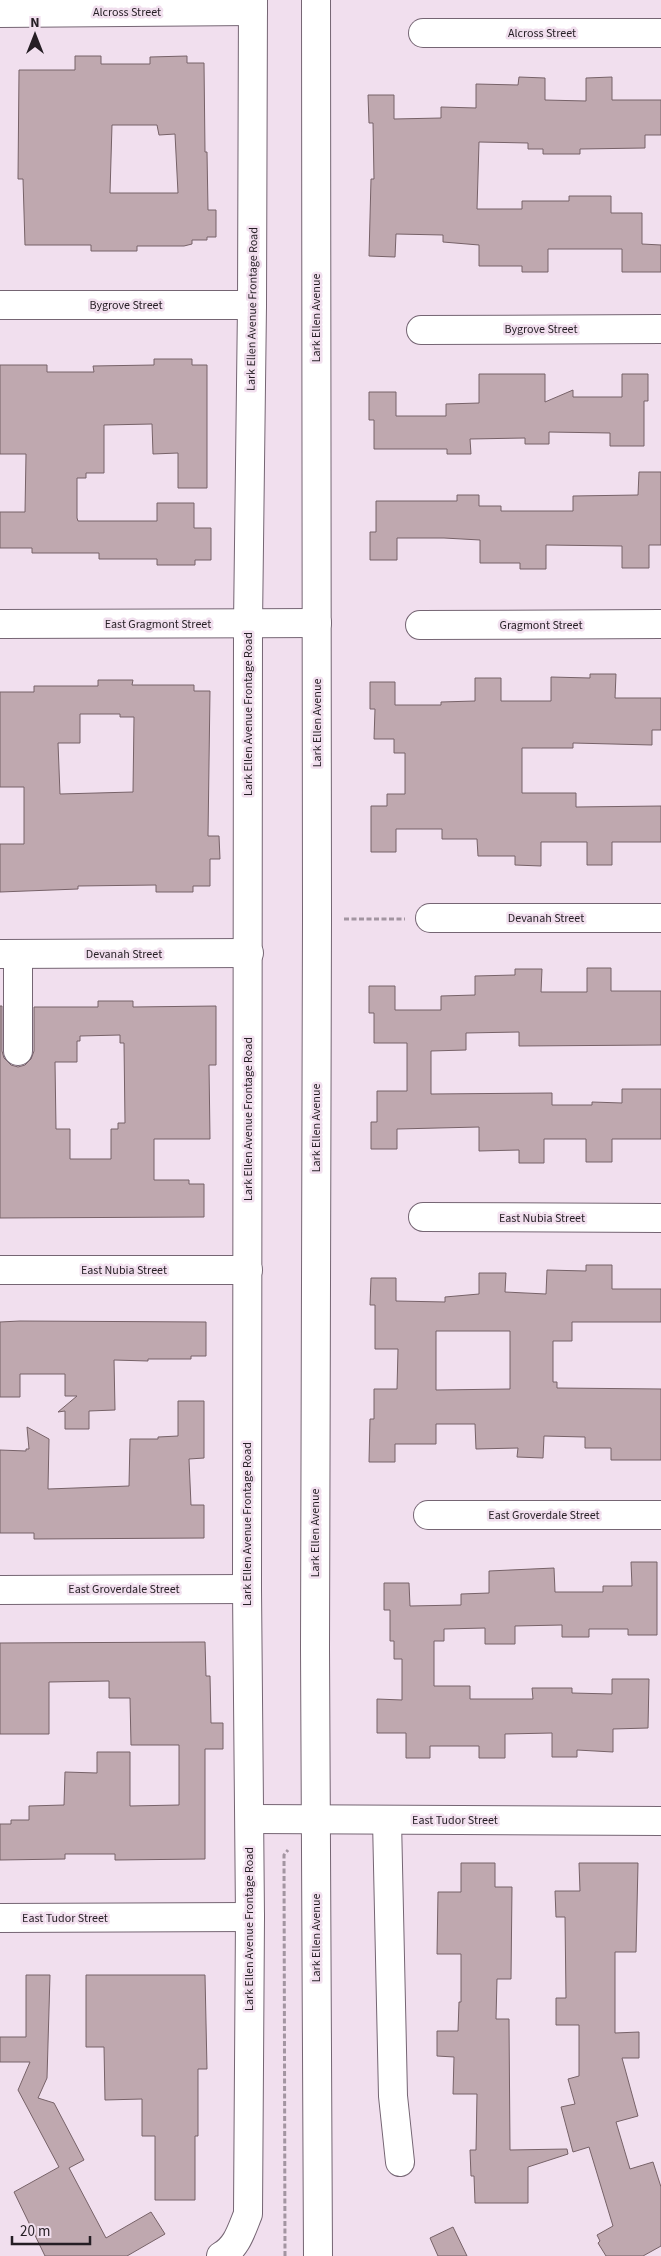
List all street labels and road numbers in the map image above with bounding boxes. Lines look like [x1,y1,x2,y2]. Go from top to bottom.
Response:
street label: Alcross Street [93,4,161,21]
street label: Alcross Street [508,25,576,42]
street label: Lark Ellen Avenue Frontage Road [243,227,262,391]
street label: Lark Ellen Avenue [308,274,325,362]
street label: Bygrove Street [89,297,163,314]
street label: Bygrove Street [504,321,578,338]
street label: East Gragmont Street [105,616,211,633]
street label: Gragmont Street [500,617,582,634]
street label: Lark Ellen Avenue Frontage Road [240,632,257,796]
street label: Lark Ellen Avenue [309,679,326,767]
street label: Devanah Street [508,910,584,927]
street label: Devanah Street [86,946,162,963]
street label: Lark Ellen Avenue Frontage Road [240,1037,257,1201]
street label: Lark Ellen Avenue [308,1084,325,1172]
street label: East Nubia Street [499,1210,585,1227]
street label: East Nubia Street [81,1262,167,1279]
street label: Lark Ellen Avenue Frontage Road [239,1442,256,1606]
street label: Lark Ellen Avenue [307,1489,324,1577]
street label: East Groverdale Street [488,1507,600,1524]
street label: East Groverdale Street [68,1581,180,1598]
street label: East Tudor Street [412,1812,498,1829]
street label: Lark Ellen Avenue Frontage Road [241,1847,258,2011]
street label: Lark Ellen Avenue [308,1894,325,1982]
street label: East Tudor Street [22,1910,108,1927]

